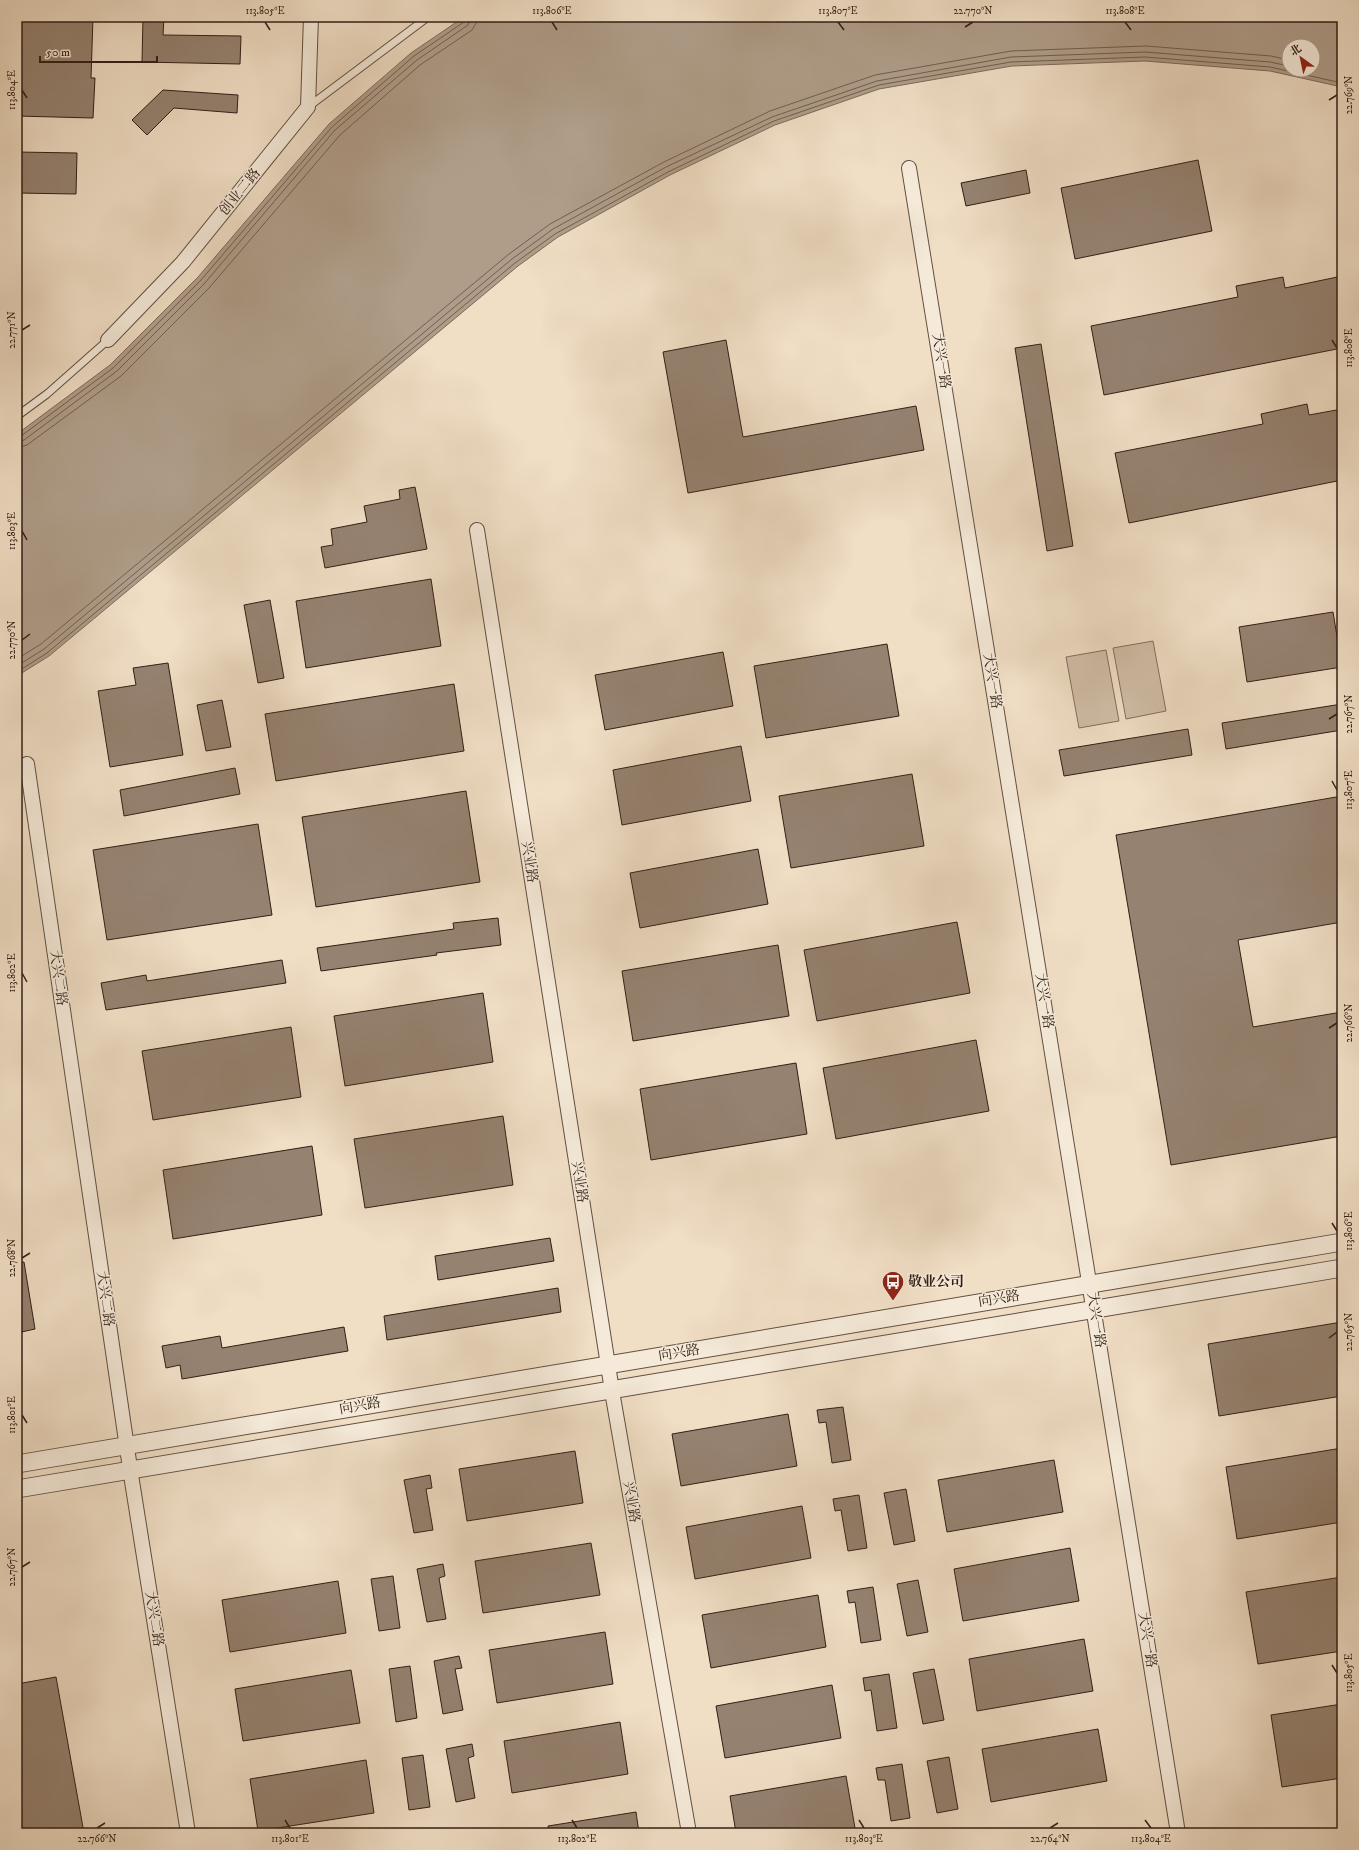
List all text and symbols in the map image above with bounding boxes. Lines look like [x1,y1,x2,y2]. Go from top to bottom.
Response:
text: 113.805°E [245,5,285,17]
text: 113.806°E [532,5,572,17]
text: 113.807°E [818,5,858,17]
text: 22.770°N [953,5,993,17]
text: 113.808°E [1105,5,1145,17]
scale bar [40,38,157,64]
north arrow [1281,38,1321,78]
text: 北 [1288,42,1305,59]
text: 50 m [46,45,70,60]
text: 113.804°E [6,70,18,110]
text: 22.769°N [1343,76,1355,114]
street label: 创业二路 [215,165,265,219]
text: 22.771°N [6,311,18,349]
text: 113.808°E [1343,328,1355,368]
street label: 大兴一路 [928,332,954,390]
text: 113.803°E [6,512,18,550]
text: 22.770°N [6,620,18,660]
street label: 大兴一路 [979,652,1005,710]
text: 22.767°N [1343,695,1355,733]
text: 113.807°E [1343,770,1355,810]
street label: 兴业路 [517,840,541,884]
street label: 大兴二路 [45,949,71,1007]
text: 113.802°E [6,953,18,993]
street label: 大兴一路 [1031,972,1057,1030]
text: 22.766°N [1343,1004,1355,1042]
street label: 兴业路 [567,1160,591,1204]
text: 113.806°E [1343,1211,1355,1251]
text: 22.768°N [6,1239,18,1277]
bus stop icon: 敬业公司 [880,1269,906,1302]
street label: 大兴二路 [92,1270,118,1328]
place label: 敬业公司 [908,1273,964,1291]
street label: 向兴路 [977,1287,1021,1311]
street label: 大兴一路 [1083,1291,1109,1349]
text: 22.765°N [1343,1313,1355,1351]
street label: 向兴路 [657,1341,701,1365]
street label: 向兴路 [338,1393,382,1419]
text: 113.801°E [6,1396,18,1434]
street label: 兴业路 [618,1480,644,1524]
text: 22.767°N [6,1548,18,1586]
street label: 大兴二路 [141,1590,167,1648]
street label: 大兴一路 [1134,1611,1160,1669]
text: 113.805°E [1343,1653,1355,1693]
text: 22.766°N [78,1833,116,1845]
text: 113.801°E [271,1833,309,1845]
text: 113.802°E [557,1833,597,1845]
text: 113.803°E [845,1833,883,1845]
text: 22.764°N [1030,1833,1070,1845]
text: 113.804°E [1131,1833,1171,1845]

